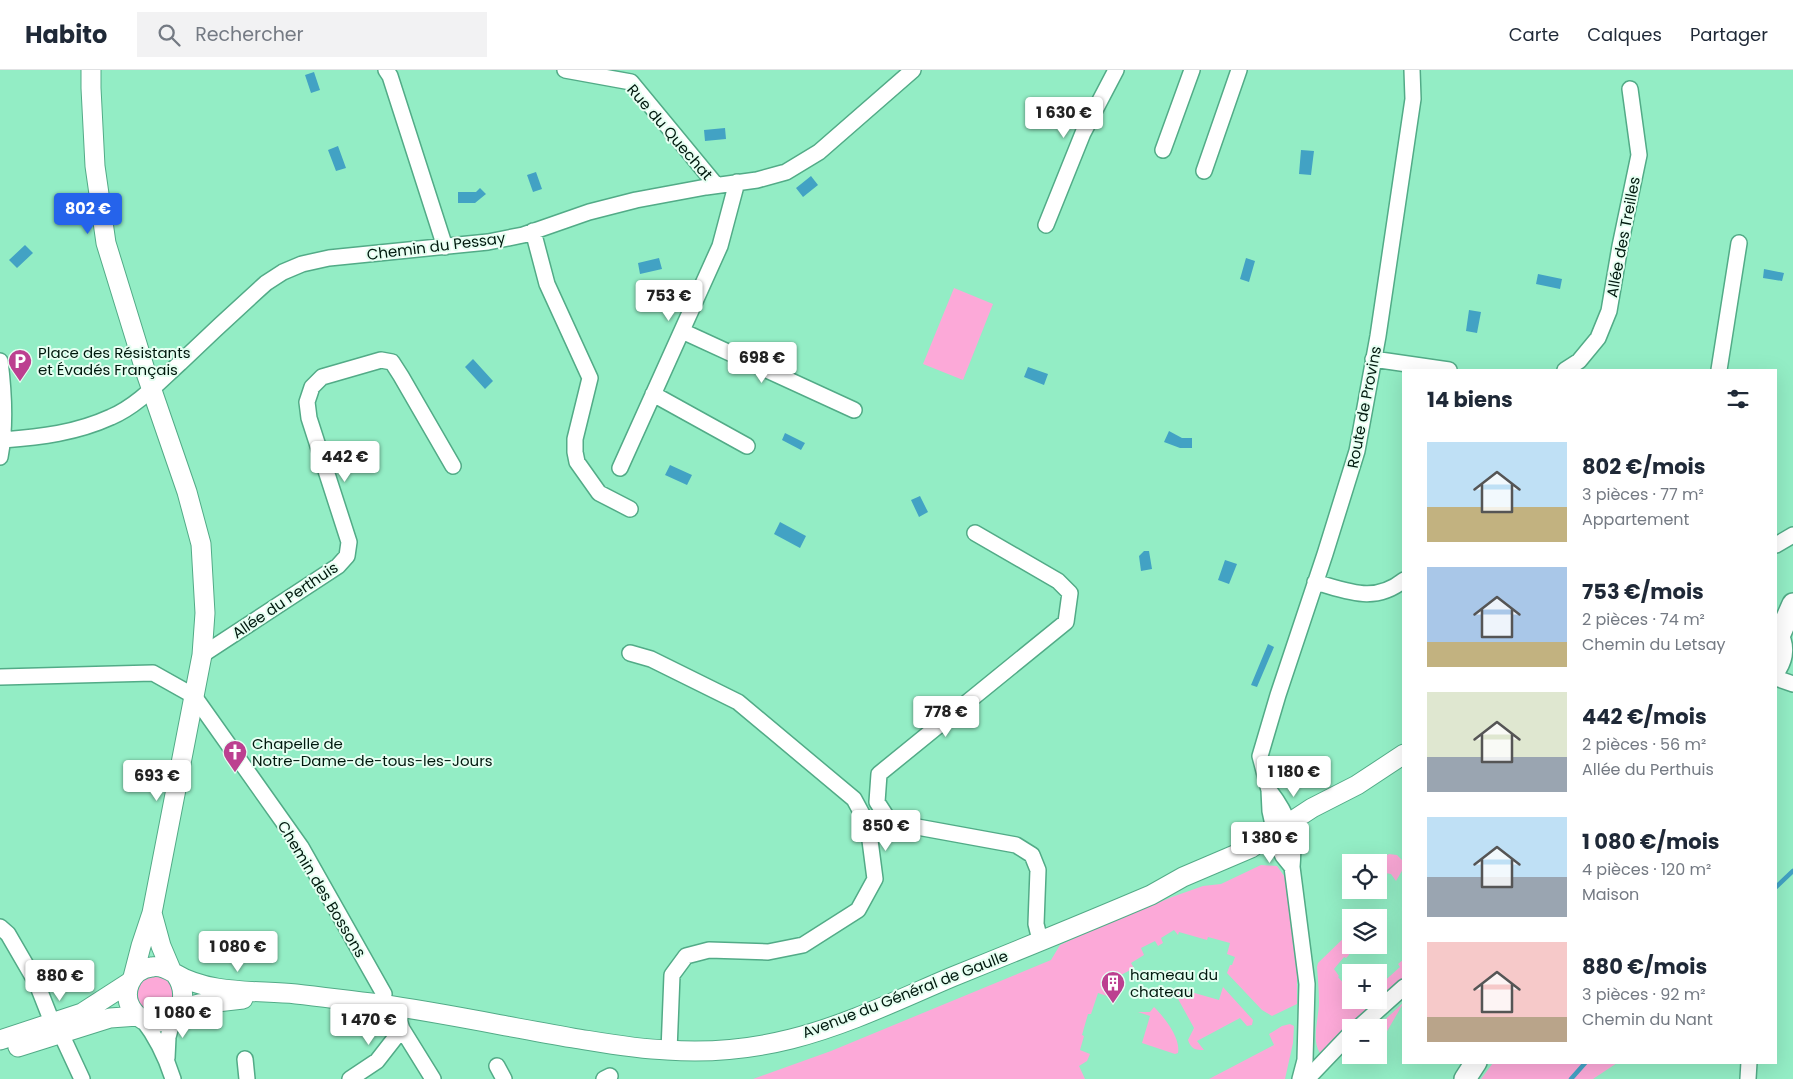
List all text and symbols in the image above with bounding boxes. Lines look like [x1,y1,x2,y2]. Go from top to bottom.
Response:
search box [137,12,487,57]
text: Habito [25,18,107,51]
icon: search [155,21,183,49]
text: Rechercher [195,21,304,48]
text: Carte [1509,22,1559,47]
text: Calques [1587,22,1662,47]
text: Partager [1690,22,1768,47]
street label: Rue du Quechat [622,80,718,184]
pin: 1 630 € [1018,97,1110,139]
text: 1 630 € [1036,101,1092,124]
street label: Allée des Treilles [1601,175,1645,299]
pin: 802 € [53,192,123,235]
text: 802 € [65,197,111,220]
street label: Chemin du Pessay [366,227,507,265]
pin: 753 € [634,280,704,322]
text: 753 € [647,284,691,307]
place label: Place des Résistants et Évadés Français [38,342,191,380]
pin: 698 € [727,342,797,384]
street label: Route de Provins [1342,344,1386,470]
text: 698 € [739,346,785,369]
parking icon: Place des Résistants et Évadés Français [7,348,33,382]
text: 14 biens [1427,385,1513,414]
icon: filters [1724,385,1752,413]
pin: 442 € [310,440,380,483]
text: 442 € [322,445,368,468]
text: 802 €/mois [1582,452,1706,481]
icon: home [1467,462,1527,522]
text: 3 pièces · 77 m² [1582,483,1704,506]
text: Appartement [1582,508,1689,531]
street label: Allée du Perthuis [228,557,342,643]
text: 753 €/mois [1582,577,1704,606]
icon: home [1467,587,1527,647]
text: 2 pièces · 74 m² [1582,608,1705,631]
text: Chemin du Letsay [1582,633,1726,656]
pin: 778 € [911,696,981,738]
text: 778 € [924,700,968,723]
text: 442 €/mois [1582,702,1707,731]
icon: home [1467,712,1527,772]
place label: Chapelle de Notre-Dame-de-tous-les-Jours [252,733,493,771]
text: 2 pièces · 56 m² [1582,733,1706,756]
church icon: Chapelle de Notre-Dame-de-tous-les-Jours [222,739,248,773]
pin: 1 180 € [1248,756,1340,798]
text: Allée du Perthuis [1582,758,1714,781]
pin: 693 € [122,760,192,802]
text: 1 180 € [1268,760,1320,783]
text: 693 € [134,764,180,787]
pin: 850 € [851,810,921,852]
text: 850 € [862,814,910,837]
street label: Chemin des Bossons [273,817,371,961]
pin: 1 380 € [1224,822,1316,864]
text: 1 380 € [1242,826,1298,849]
text: 1 080 €/mois [1582,827,1720,856]
icon: home [1467,837,1527,897]
map controls [1342,854,1387,1064]
button: locate [1342,854,1387,899]
text: 4 pièces · 120 m² [1582,858,1711,881]
text: Maison [1582,883,1639,906]
button: layers [1342,909,1387,954]
pin: 1 080 € [192,930,284,973]
text: 1 080 € [210,935,266,958]
street label: Avenue du Général de Gaulle [799,945,1011,1043]
text: 880 €/mois [1582,952,1707,981]
pin: 880 € [25,960,95,1002]
icon: home [1467,962,1527,1022]
text: 880 € [36,964,84,987]
place label: hameau du chateau [1130,964,1218,1002]
button: + [1342,964,1387,1009]
building icon: hameau du chateau [1100,970,1126,1004]
text: 3 pièces · 92 m² [1582,983,1706,1006]
pin: 1 080 € [137,996,229,1039]
text: 1 080 € [155,1001,211,1024]
pin: 1 470 € [323,1004,415,1046]
text: 1 470 € [341,1008,397,1031]
text: Chemin du Nant [1582,1008,1713,1031]
button: − [1342,1019,1387,1064]

